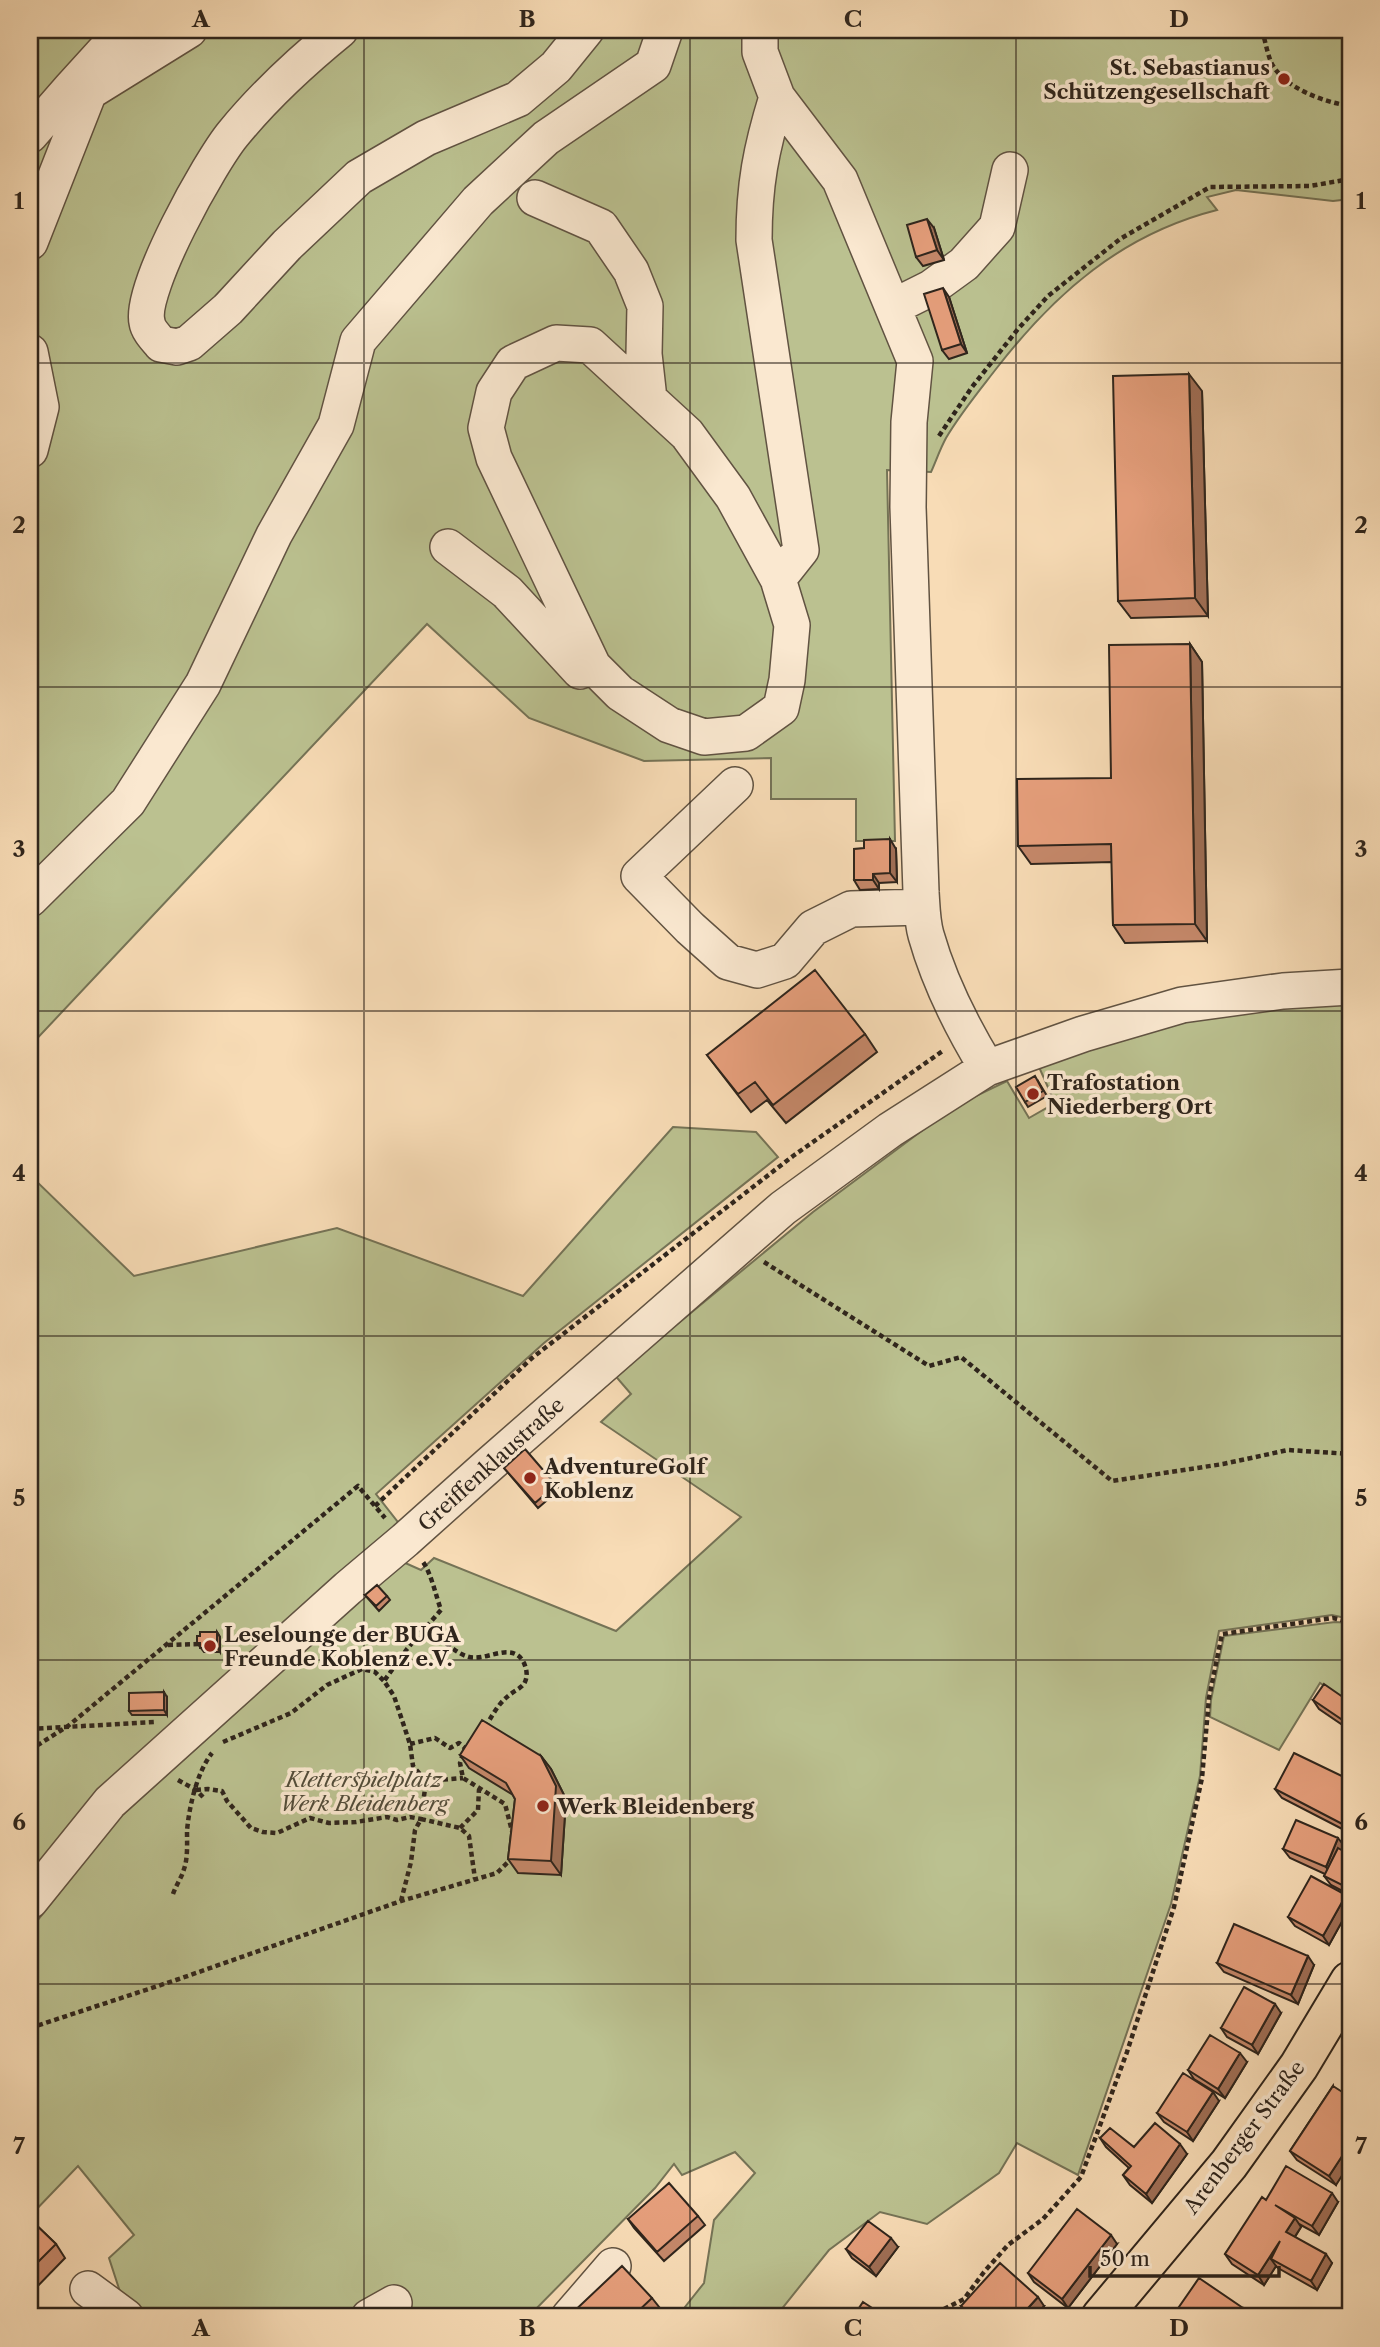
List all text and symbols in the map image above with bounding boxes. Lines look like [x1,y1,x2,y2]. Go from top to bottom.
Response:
text: A [191,5,211,33]
text: B [518,5,536,33]
text: C [844,5,862,33]
text: D [1169,5,1189,33]
place label: St. Sebastianus Schützengesellschaft [1043,55,1270,104]
marker: St. Sebastianus Schützengesellschaft [1276,71,1292,87]
text: 1 [14,187,25,215]
text: 1 [1356,187,1367,215]
text: 2 [12,511,26,539]
text: 2 [1354,511,1368,539]
text: 3 [13,835,26,863]
text: 3 [1355,835,1368,863]
place label: Trafostation Niederberg Ort [1047,1070,1213,1119]
marker: Trafostation Niederberg Ort [1025,1086,1041,1102]
text: 4 [12,1159,26,1187]
text: 4 [1354,1159,1368,1187]
street label: Greiffenklaustraße [413,1392,569,1536]
place label: AdventureGolf Koblenz [543,1454,708,1503]
marker: AdventureGolf Koblenz [522,1470,538,1486]
text: 5 [13,1484,25,1512]
text: 5 [1355,1484,1367,1512]
place label: Leselounge der BUGA Freunde Koblenz e.V. [224,1622,461,1671]
marker: Leselounge der BUGA Freunde Koblenz e.V. [202,1638,218,1654]
park label: Kletterspielplatz Werk Bleidenberg [280,1767,451,1816]
place label: Werk Bleidenberg [556,1794,755,1819]
marker: Werk Bleidenberg [535,1798,551,1814]
text: 6 [12,1808,26,1836]
text: 6 [1354,1808,1368,1836]
street label: Arenberger Straße [1178,2056,1310,2219]
text: 7 [13,2132,25,2160]
text: 7 [1355,2132,1367,2160]
scale bar [1090,2235,1278,2279]
text: 50 m [1100,2246,1150,2271]
text: A [191,2314,211,2342]
text: B [518,2314,536,2342]
text: C [844,2314,862,2342]
text: D [1169,2314,1189,2342]

